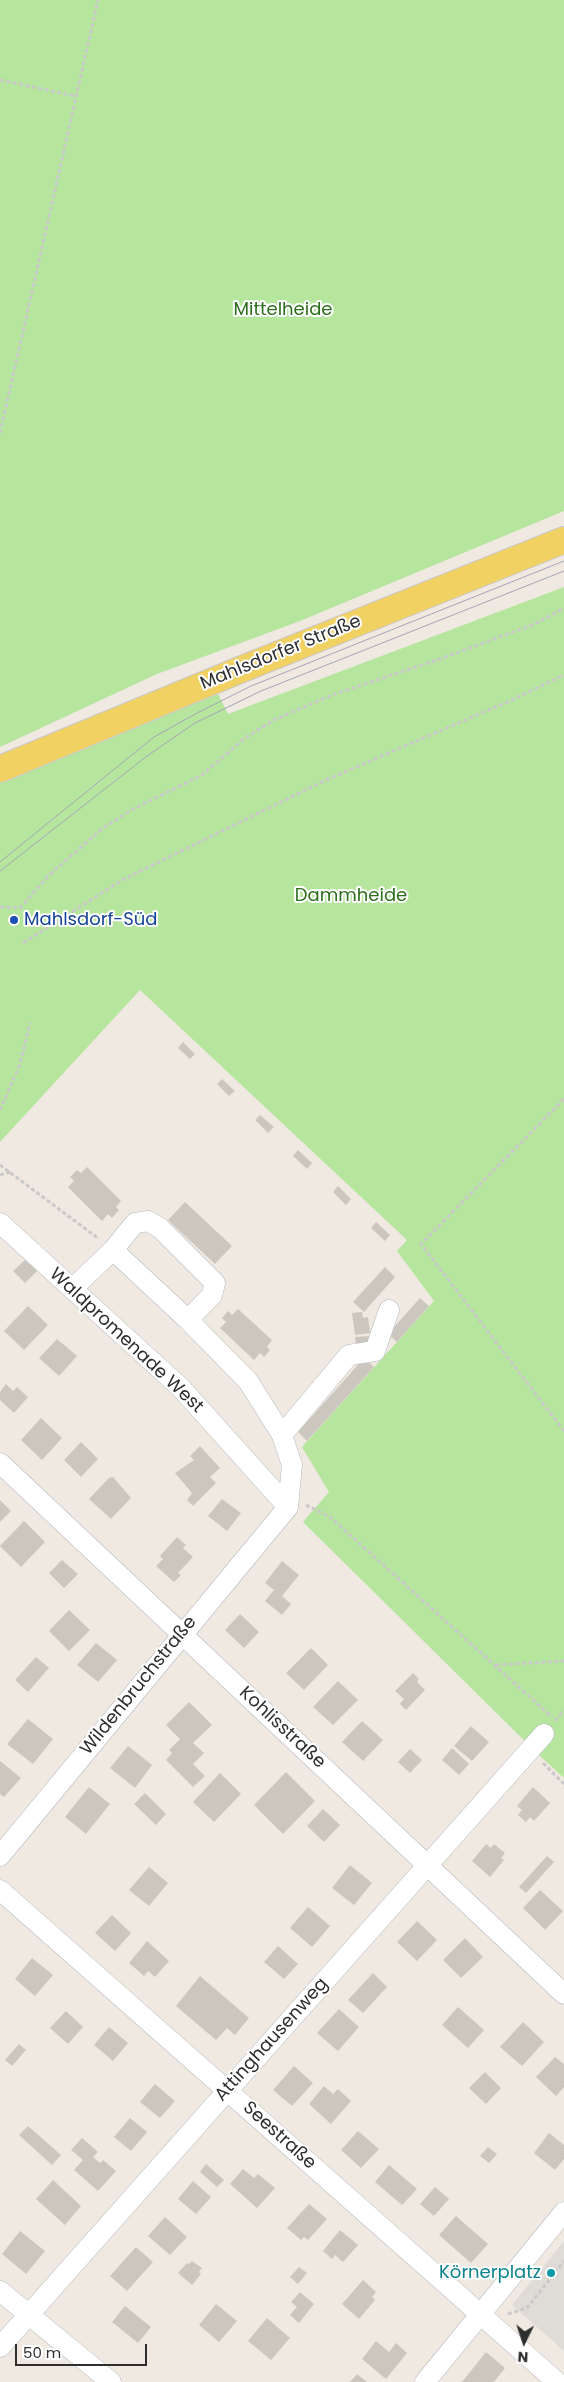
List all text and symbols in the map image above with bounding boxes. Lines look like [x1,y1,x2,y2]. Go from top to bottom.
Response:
park label: Mittelheide [233,299,333,321]
street label: Mahlsdorfer Straße [197,611,365,695]
park label: Dammheide [295,885,407,907]
place label: Mahlsdorf-Süd [24,909,158,931]
marker: Mahlsdorf-Süd [8,914,20,926]
street label: Waldpromenade West [44,1264,208,1418]
street label: Wildenbruchstraße [76,1612,202,1760]
street label: Kohlisstraße [234,1682,330,1774]
street label: Attinghausenweg [211,1974,333,2106]
street label: Seestraße [238,2097,320,2175]
place label: Körnerplatz [439,2262,541,2284]
marker: Körnerplatz [545,2267,557,2279]
north arrow [499,2317,549,2367]
scale bar [18,2334,150,2366]
text: 50 m [23,2342,61,2363]
text: N [517,2347,529,2367]

